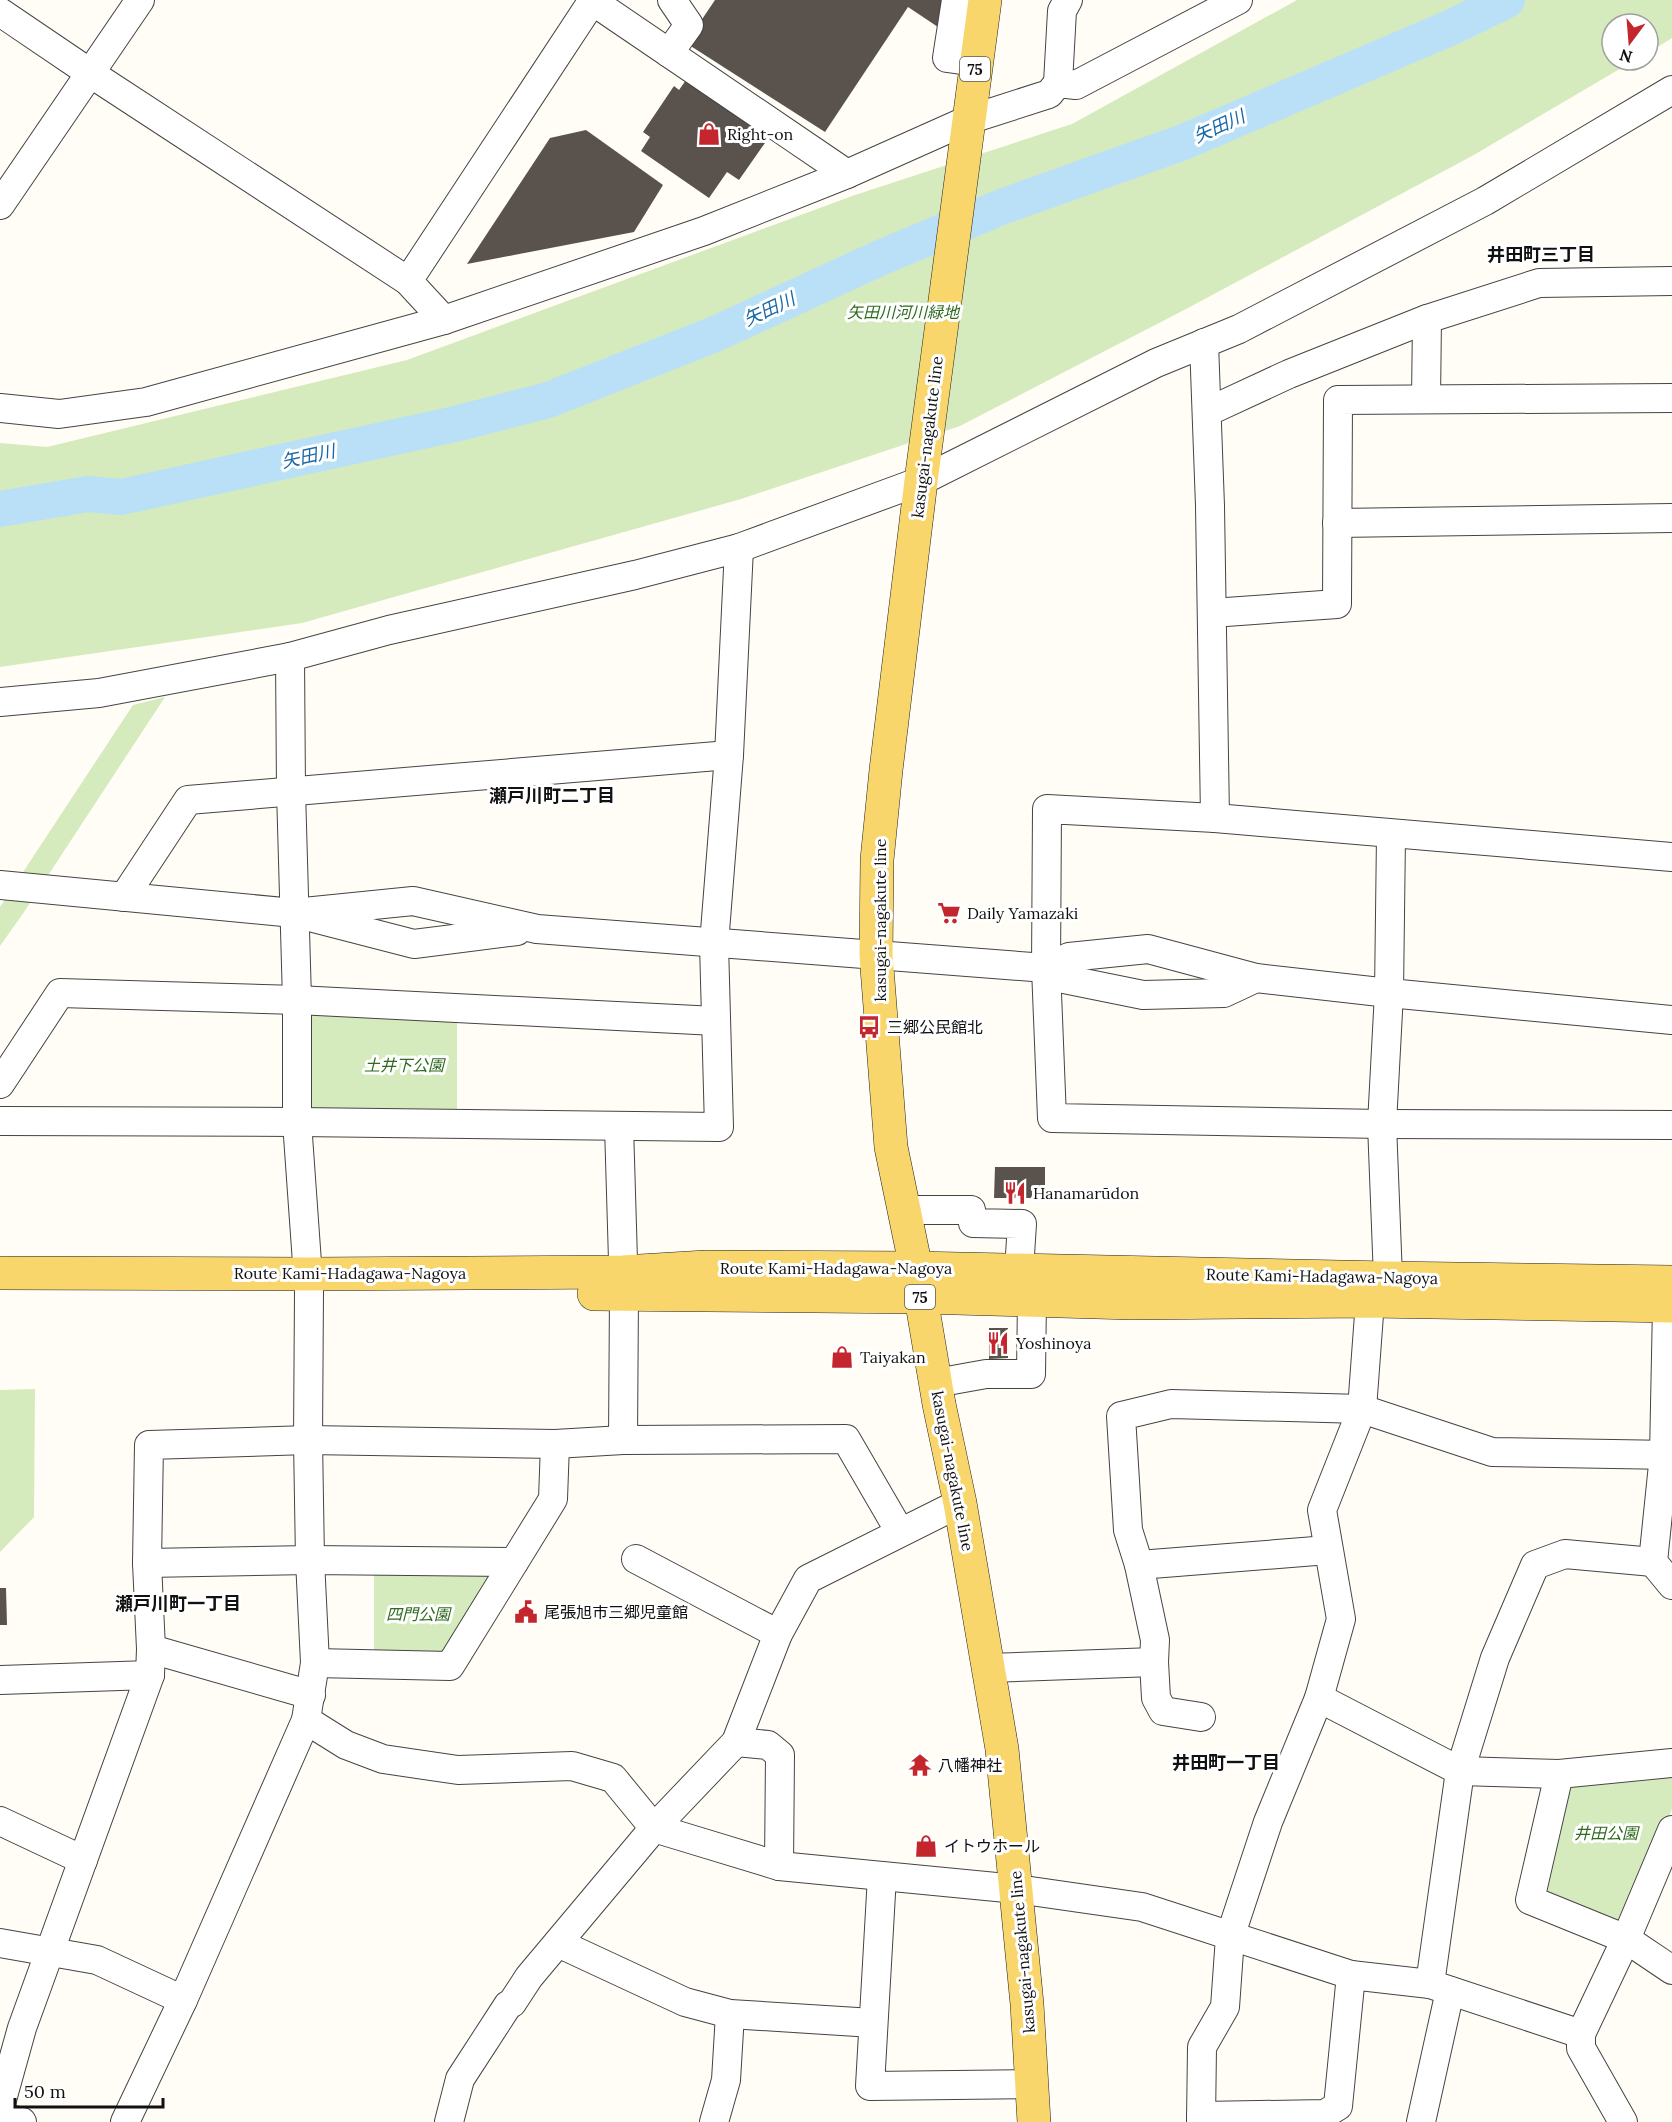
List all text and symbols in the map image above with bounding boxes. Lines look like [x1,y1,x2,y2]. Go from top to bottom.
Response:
north arrow [1600,12,1660,72]
text: N [1617,45,1635,68]
road number: 75 [960,57,990,81]
water label: 矢田川 [1190,104,1250,147]
shop icon: Right-on [696,121,722,147]
place label: Right-on [727,124,794,144]
district label: 井田町三丁目 [1487,243,1595,266]
water label: 矢田川 [740,286,800,331]
park label: 矢田川河川緑地 [847,302,961,322]
street label: kasugai-nagakute line [907,355,947,519]
water label: 矢田川 [279,439,339,473]
district label: 瀬戸川町二丁目 [489,784,615,807]
street label: kasugai-nagakute line [870,838,890,1001]
supermarket icon: Daily Yamazaki [936,900,962,926]
place label: Daily Yamazaki [967,903,1078,923]
bus stop icon: 三郷公民館北 [856,1014,882,1040]
place label: 三郷公民館北 [887,1017,983,1037]
park label: 土井下公園 [364,1055,446,1075]
restaurant icon: Hanamarūdon [1002,1180,1028,1206]
place label: Hanamarūdon [1033,1183,1140,1203]
street label: Route Kami-Hadagawa-Nagoya [720,1258,952,1278]
street label: Route Kami-Hadagawa-Nagoya [234,1263,466,1283]
street label: Route Kami-Hadagawa-Nagoya [1206,1264,1438,1288]
road number: 75 [905,1285,935,1309]
restaurant icon: Yoshinoya [985,1330,1011,1356]
place label: Yoshinoya [1015,1333,1092,1353]
shop icon: Taiyakan [829,1344,855,1370]
place label: Taiyakan [860,1347,926,1367]
street label: kasugai-nagakute line [928,1389,978,1553]
district label: 瀬戸川町一丁目 [115,1592,241,1615]
public building icon: 尾張旭市三郷児童館 [513,1599,539,1625]
place label: 尾張旭市三郷児童館 [544,1602,688,1622]
park label: 四門公園 [386,1604,452,1624]
district label: 井田町一丁目 [1172,1751,1280,1774]
temple icon: 八幡神社 [907,1752,933,1778]
place label: 八幡神社 [938,1755,1002,1775]
park label: 井田公園 [1574,1823,1640,1843]
shop icon: イトウホール [913,1833,939,1859]
place label: イトウホール [944,1836,1040,1856]
street label: kasugai-nagakute line [1005,1870,1039,2034]
scale bar [15,2071,164,2109]
text: 50 m [24,2080,66,2103]

